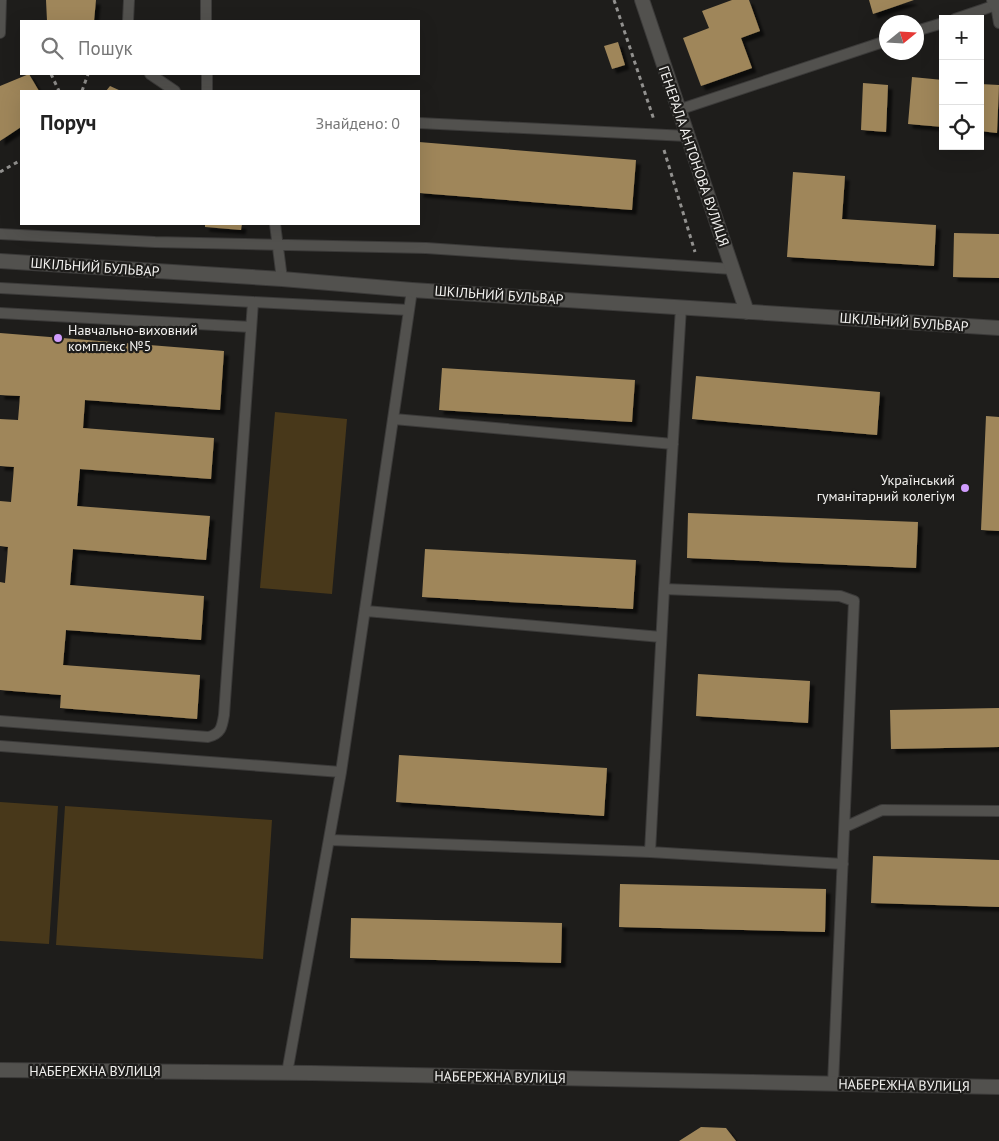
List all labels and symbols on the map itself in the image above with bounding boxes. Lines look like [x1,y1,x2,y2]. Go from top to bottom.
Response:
north arrow [879,15,924,60]
street label: ГЕНЕРАЛА АНТОНОВА ВУЛИЦЯ [655,64,733,248]
street label: ШКІЛЬНИЙ БУЛЬВАР [30,254,160,281]
street label: ШКІЛЬНИЙ БУЛЬВАР [434,282,564,309]
street label: ШКІЛЬНИЙ БУЛЬВАР [839,309,969,336]
place label: Навчально-виховний комплекс №5 [68,321,198,355]
marker: Навчально-виховний комплекс №5 [52,332,64,344]
place label: Український гуманітарний колегіум [817,471,955,505]
marker: Український гуманітарний колегіум [959,482,971,494]
street label: НАБЕРЕЖНА ВУЛИЦЯ [29,1062,161,1080]
street label: НАБЕРЕЖНА ВУЛИЦЯ [434,1067,566,1087]
street label: НАБЕРЕЖНА ВУЛИЦЯ [838,1075,970,1095]

